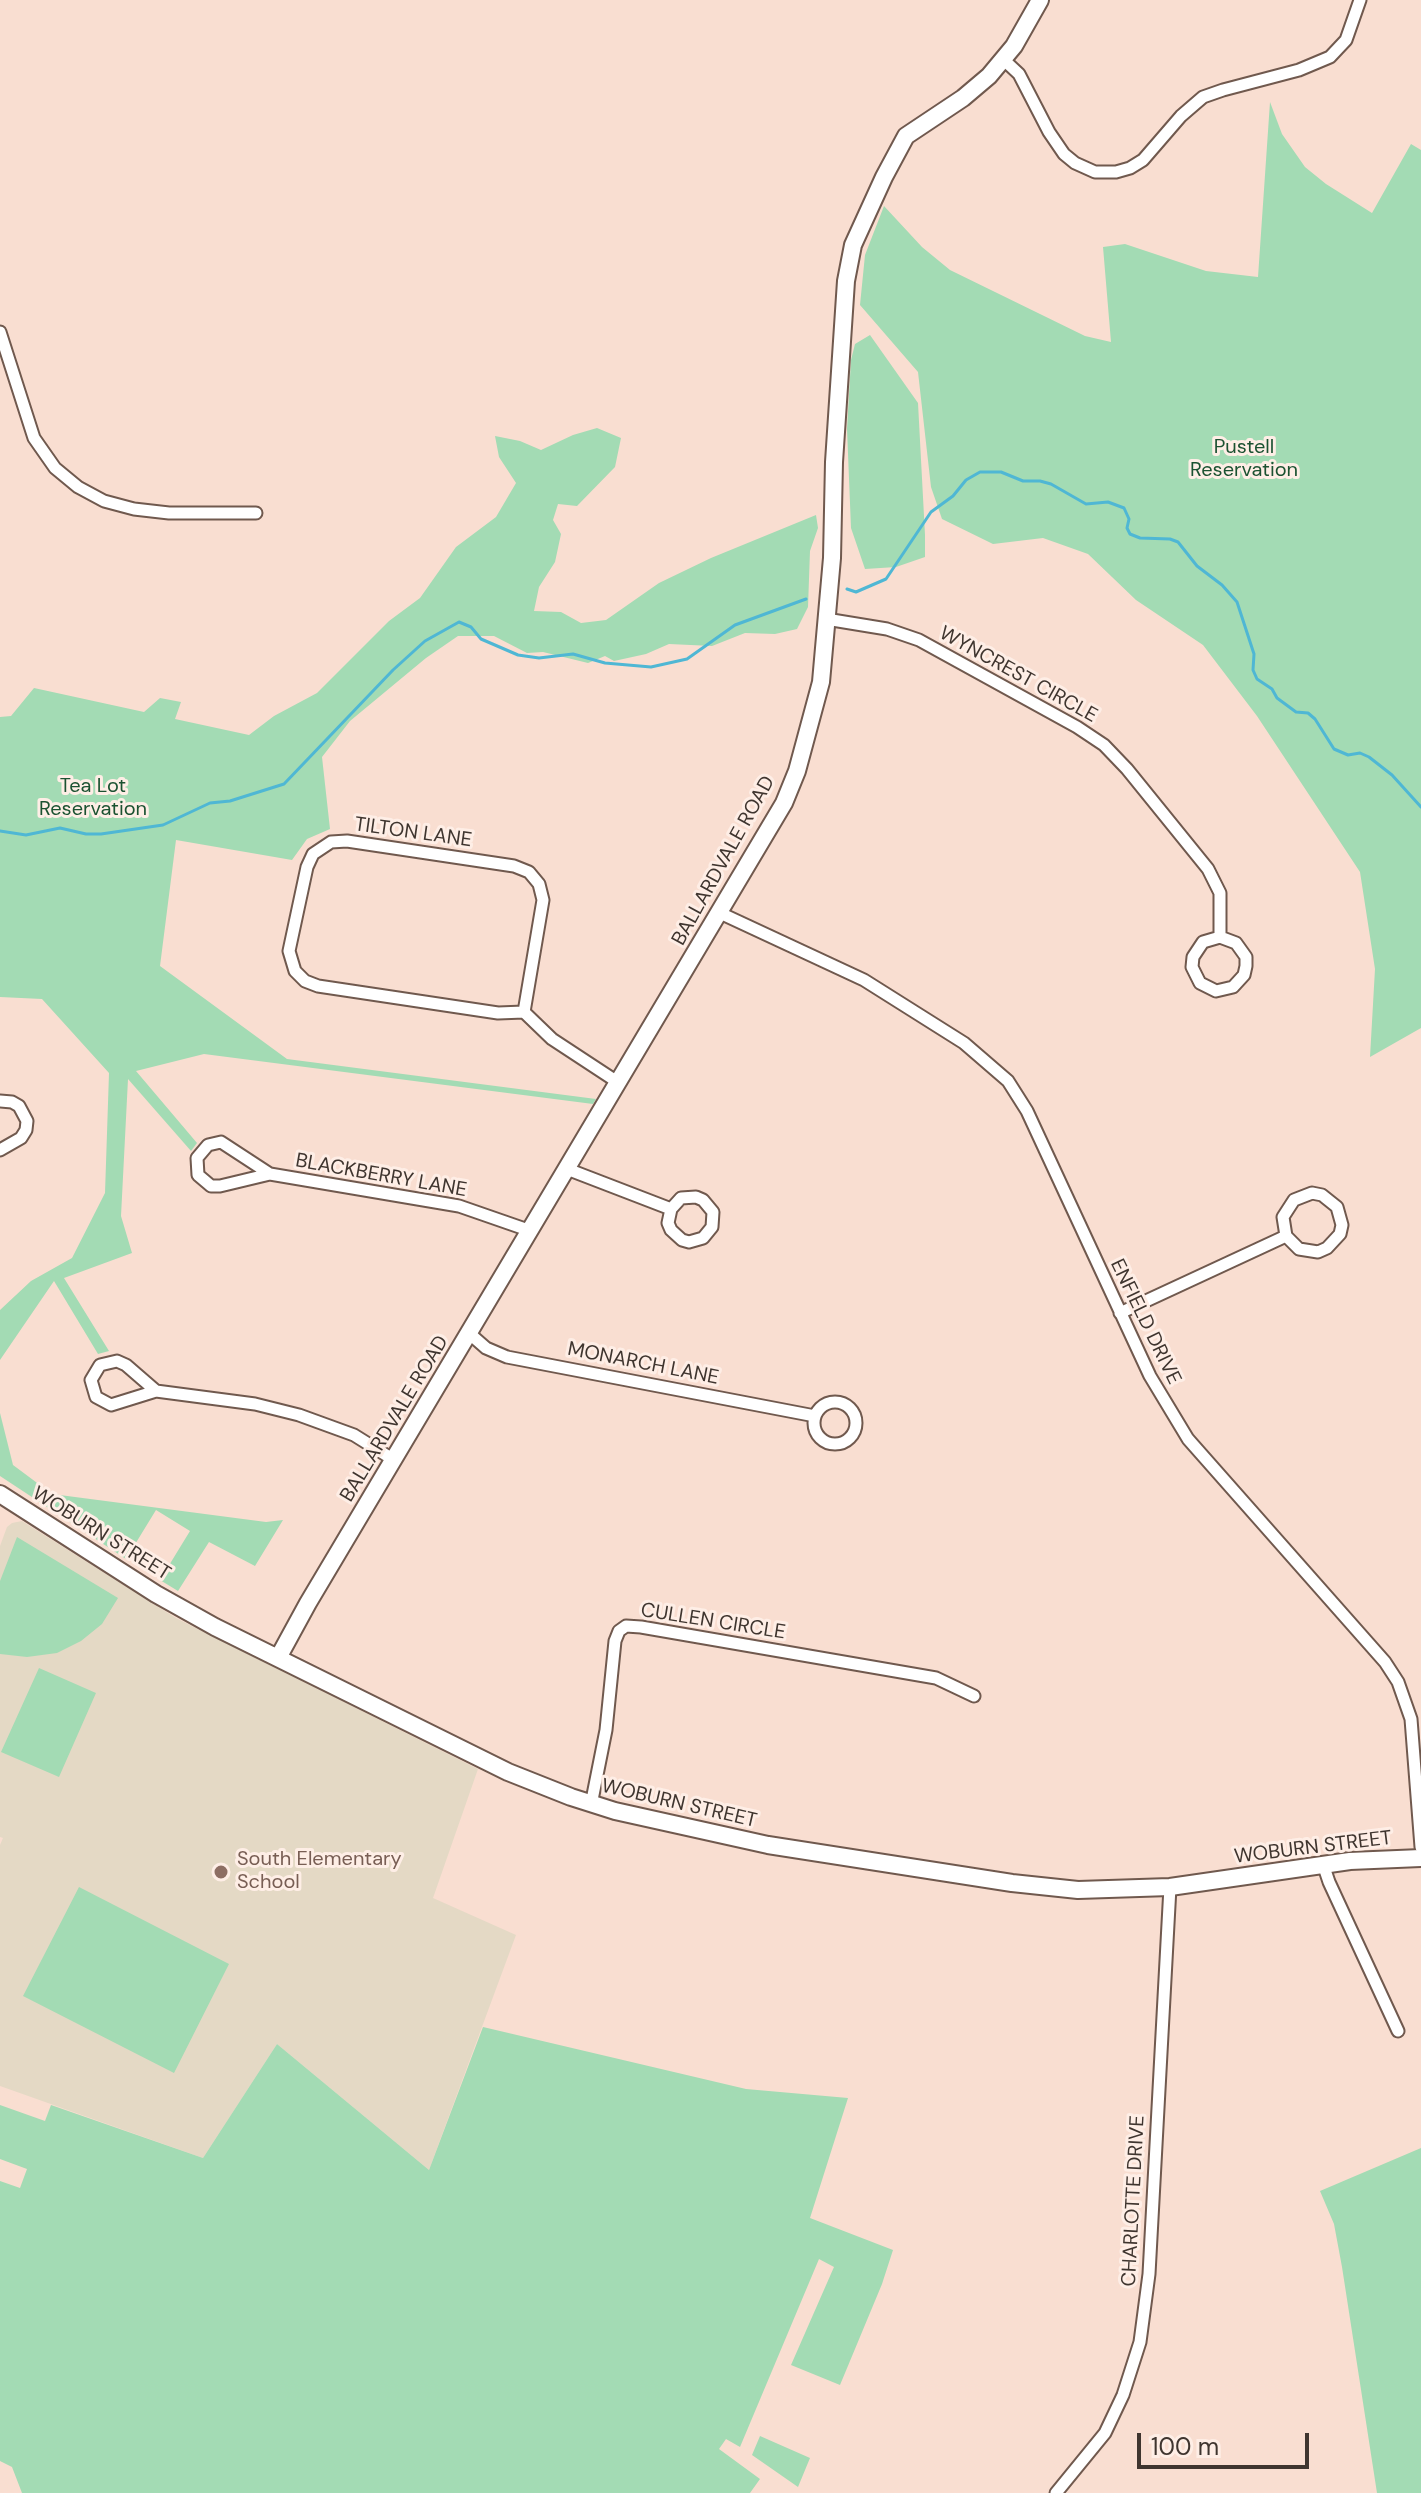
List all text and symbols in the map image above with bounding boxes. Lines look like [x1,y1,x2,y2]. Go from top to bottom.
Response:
park label: Pustell Reservation [1190,436,1298,483]
street label: WYNCREST CIRCLE [935,622,1101,728]
street label: BALLARDVALE ROAD [667,772,781,950]
park label: Tea Lot Reservation [39,775,147,822]
street label: TILTON LANE [353,813,473,853]
street label: BLACKBERRY LANE [293,1149,469,1203]
street label: ENFIELD DRIVE [1104,1255,1186,1389]
street label: BALLARDVALE ROAD [336,1331,454,1507]
street label: MONARCH LANE [565,1338,721,1390]
street label: WOBURN STREET [27,1482,175,1586]
street label: CULLEN CIRCLE [639,1599,787,1645]
street label: WOBURN STREET [599,1774,759,1834]
street label: WOBURN STREET [1233,1826,1393,1870]
place label: South Elementary School [237,1848,402,1895]
marker: South Elementary School [212,1863,230,1881]
street label: CHARLOTTE DRIVE [1118,2115,1150,2287]
scale bar [1141,2417,1313,2467]
text: 100 m [1151,2431,1219,2462]

